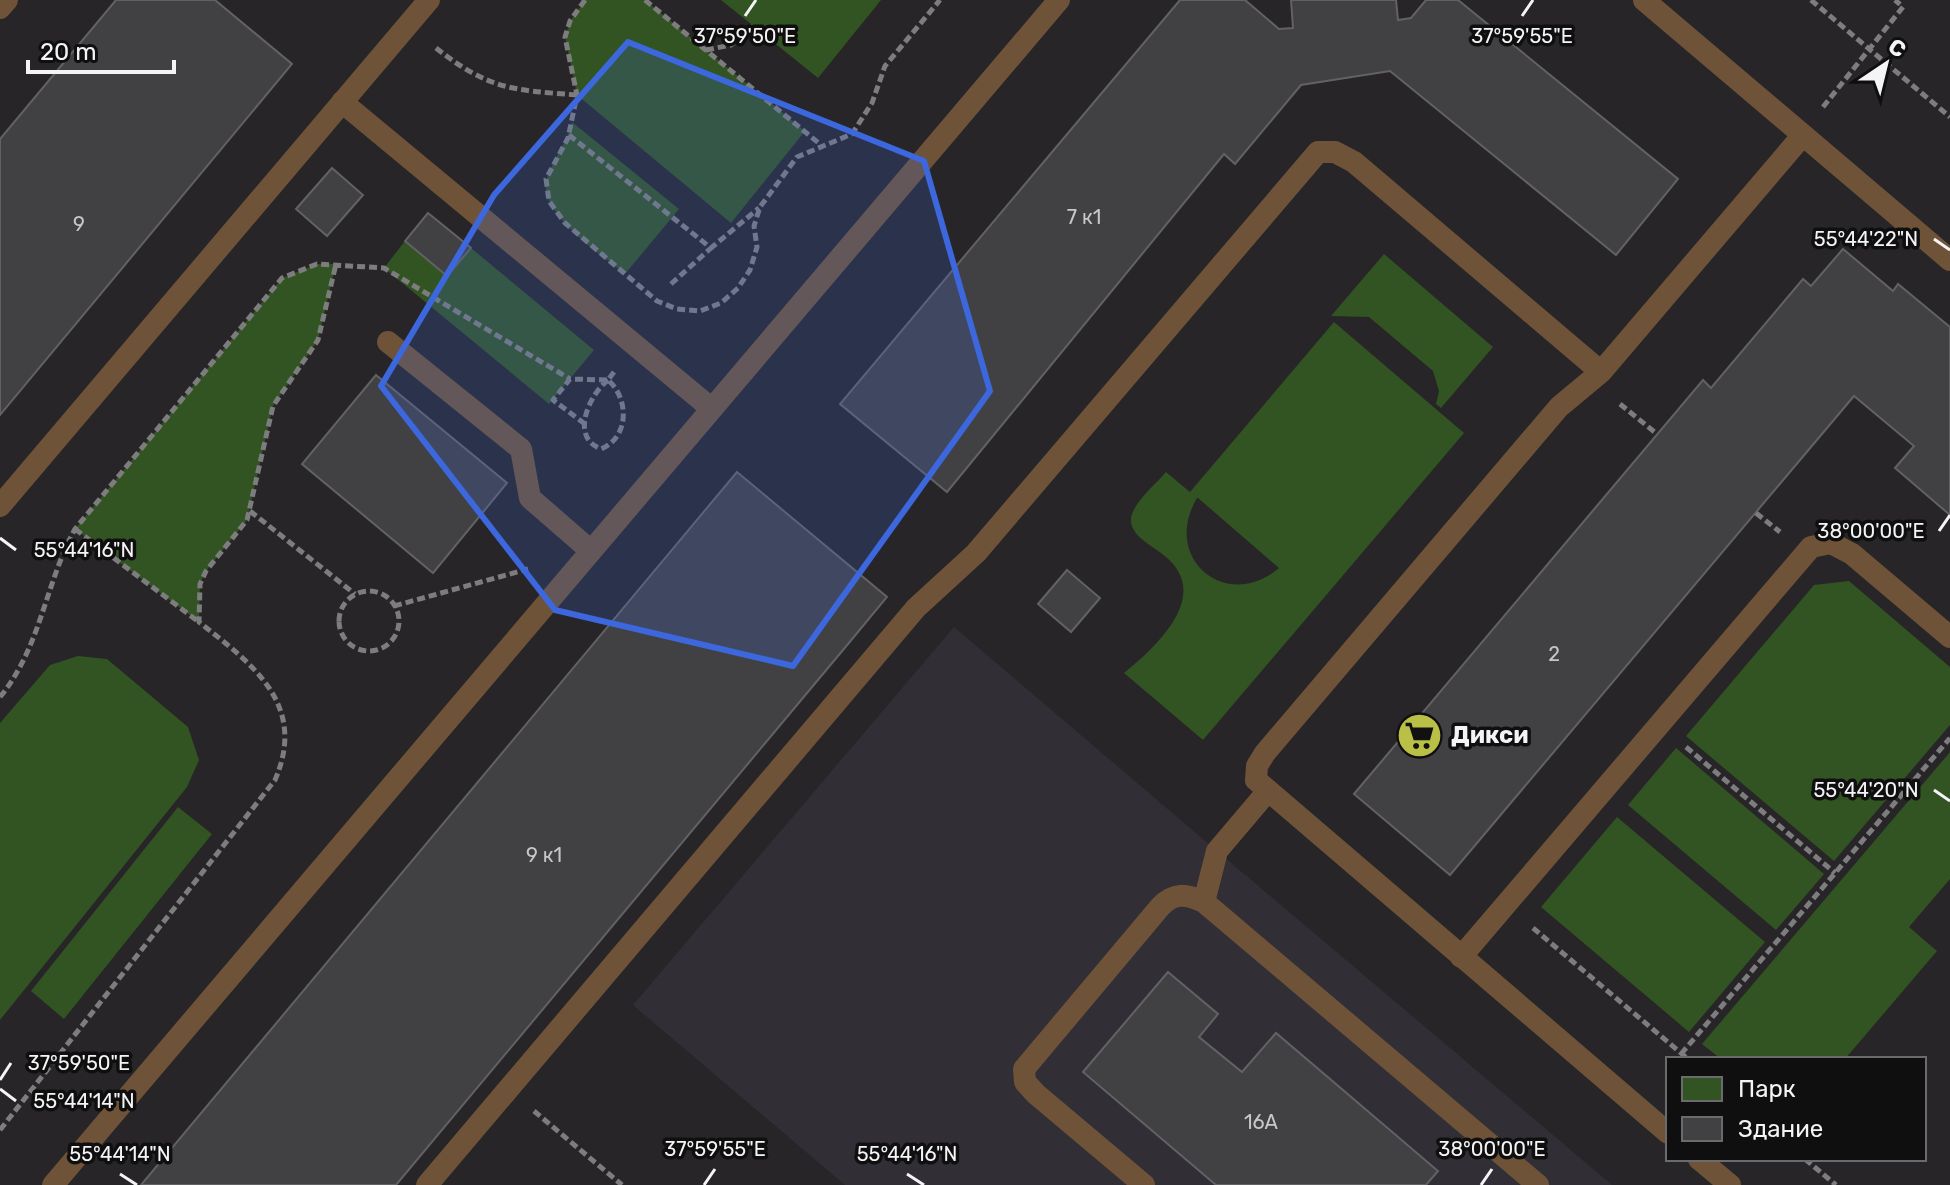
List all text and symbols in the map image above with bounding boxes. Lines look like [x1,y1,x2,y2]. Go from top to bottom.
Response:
scale bar [28,24,174,74]
text: 37°59'50"E [694,24,796,48]
text: 37°59'55"E [1471,24,1573,48]
north arrow [1846,24,1926,104]
text: С [1883,33,1911,64]
text: 20 m [40,38,97,66]
house number: 7 к1 [1067,205,1101,229]
house number: 9 [73,212,85,236]
text: 55°44'22"N [1814,227,1918,251]
text: 38°00'00"E [1817,519,1925,543]
text: 55°44'16"N [34,538,134,562]
house number: 2 [1548,642,1560,666]
supermarket icon: Дикси [1396,711,1444,759]
place label: Дикси [1451,721,1529,749]
text: 55°44'20"N [1813,778,1919,802]
house number: 9 к1 [526,843,562,867]
text: 37°59'50"E [28,1051,130,1075]
legend [1666,1057,1926,1161]
text: Парк [1738,1075,1796,1103]
text: 55°44'14"N [33,1089,135,1113]
house number: 16А [1244,1110,1278,1134]
text: Здание [1738,1115,1823,1143]
text: 37°59'55"E [664,1137,766,1161]
text: 38°00'00"E [1438,1137,1546,1161]
text: 55°44'14"N [69,1142,171,1166]
text: 55°44'16"N [857,1142,957,1166]

